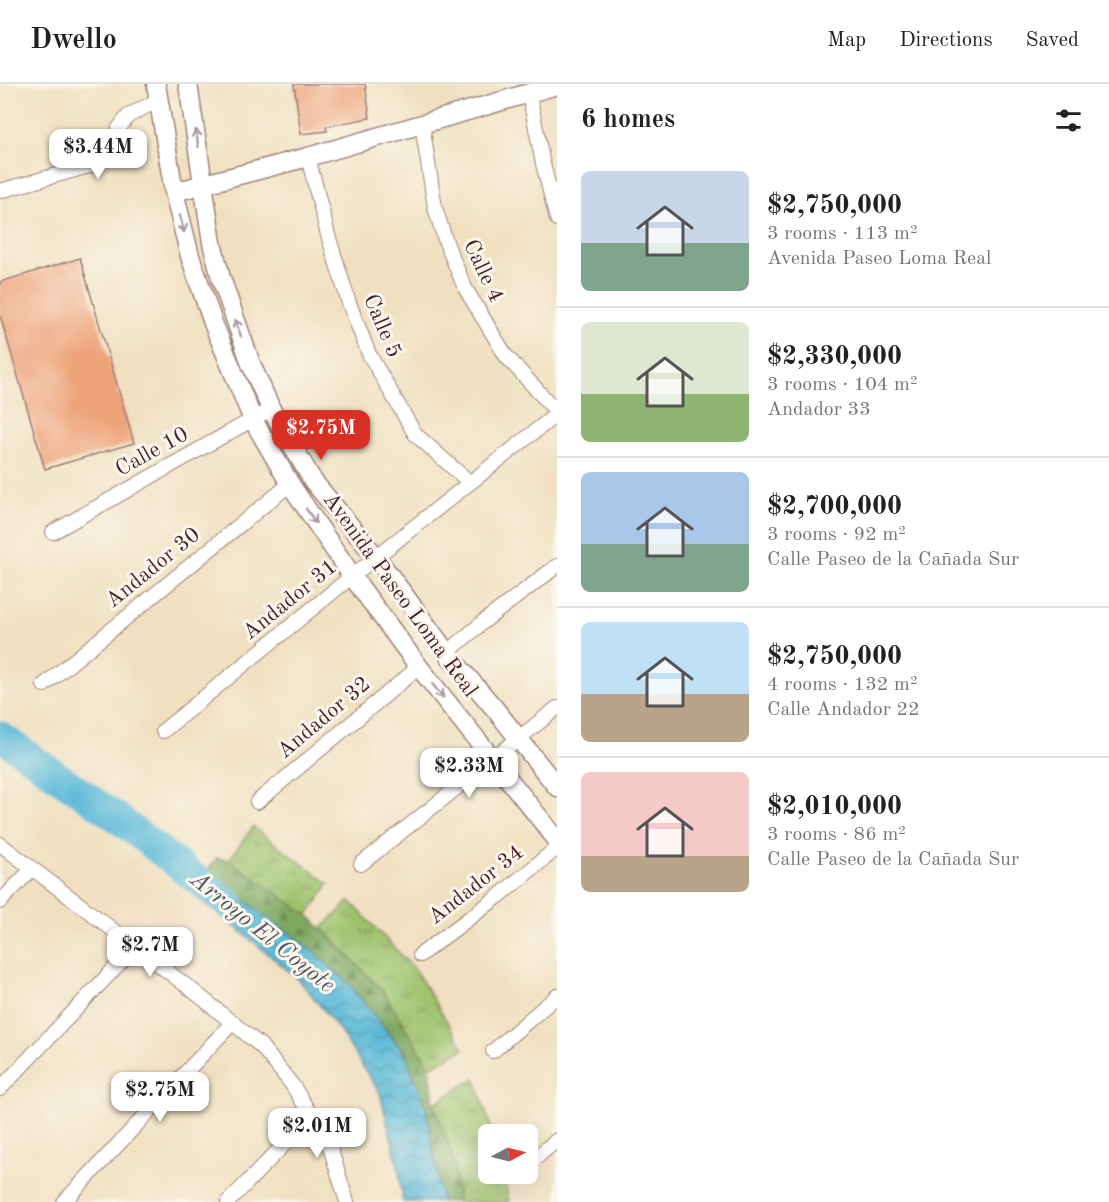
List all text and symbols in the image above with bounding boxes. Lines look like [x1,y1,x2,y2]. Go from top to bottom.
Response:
text: Dwello [30,27,117,55]
text: Map [827,30,866,51]
text: Directions [899,30,993,51]
text: Saved [1026,30,1079,51]
icon: filters [1052,104,1085,137]
text: 6 homes [581,107,675,133]
pin: $3.44M [49,129,147,180]
one-way arrow [191,129,202,148]
text: $3.44M [63,138,133,158]
text: $2,750,000 [767,193,902,219]
icon: home [629,195,701,267]
one-way arrow [176,214,188,233]
text: 3 rooms · 113 m² [767,224,917,244]
street label: Calle 4 [459,236,507,306]
text: Avenida Paseo Loma Real [767,249,991,269]
street label: Calle 5 [359,291,405,361]
one-way arrow [231,319,242,338]
text: $2,330,000 [767,344,902,370]
icon: home [629,346,701,418]
text: 3 rooms · 104 m² [767,375,917,395]
text: Andador 33 [767,400,871,420]
pin: $2.75M [272,410,370,461]
text: $2.75M [286,419,356,439]
street label: Calle 10 [112,423,192,481]
street label: Avenida Paseo Loma Real [319,489,481,701]
text: $2,700,000 [767,494,902,520]
icon: home [629,496,701,568]
one-way arrow [305,507,317,523]
street label: Andador 30 [102,524,204,612]
text: 3 rooms · 92 m² [767,525,906,545]
text: Calle Paseo de la Cañada Sur [767,550,1019,570]
street label: Andador 31 [239,556,341,644]
text: $2,750,000 [767,644,902,670]
icon: home [629,646,701,718]
street label: Andador 32 [273,673,375,763]
text: 4 rooms · 132 m² [767,675,917,695]
one-way arrow [431,682,444,698]
text: Calle Andador 22 [767,700,920,720]
pin: $2.33M [420,748,518,799]
text: $2.33M [434,757,504,777]
text: $2,010,000 [767,794,902,820]
icon: home [629,796,701,868]
text: 3 rooms · 86 m² [767,825,906,845]
street label: Andador 34 [424,841,528,929]
text: Calle Paseo de la Cañada Sur [767,850,1019,870]
water label: Arroyo El Coyote [184,866,339,998]
pin: $2.7M [108,927,192,978]
text: $2.7M [121,936,179,956]
pin: $2.75M [111,1072,209,1123]
text: $2.75M [125,1081,195,1101]
pin: $2.01M [268,1108,366,1159]
text: $2.01M [282,1117,352,1137]
north arrow [478,1124,538,1184]
map controls [478,1124,538,1184]

